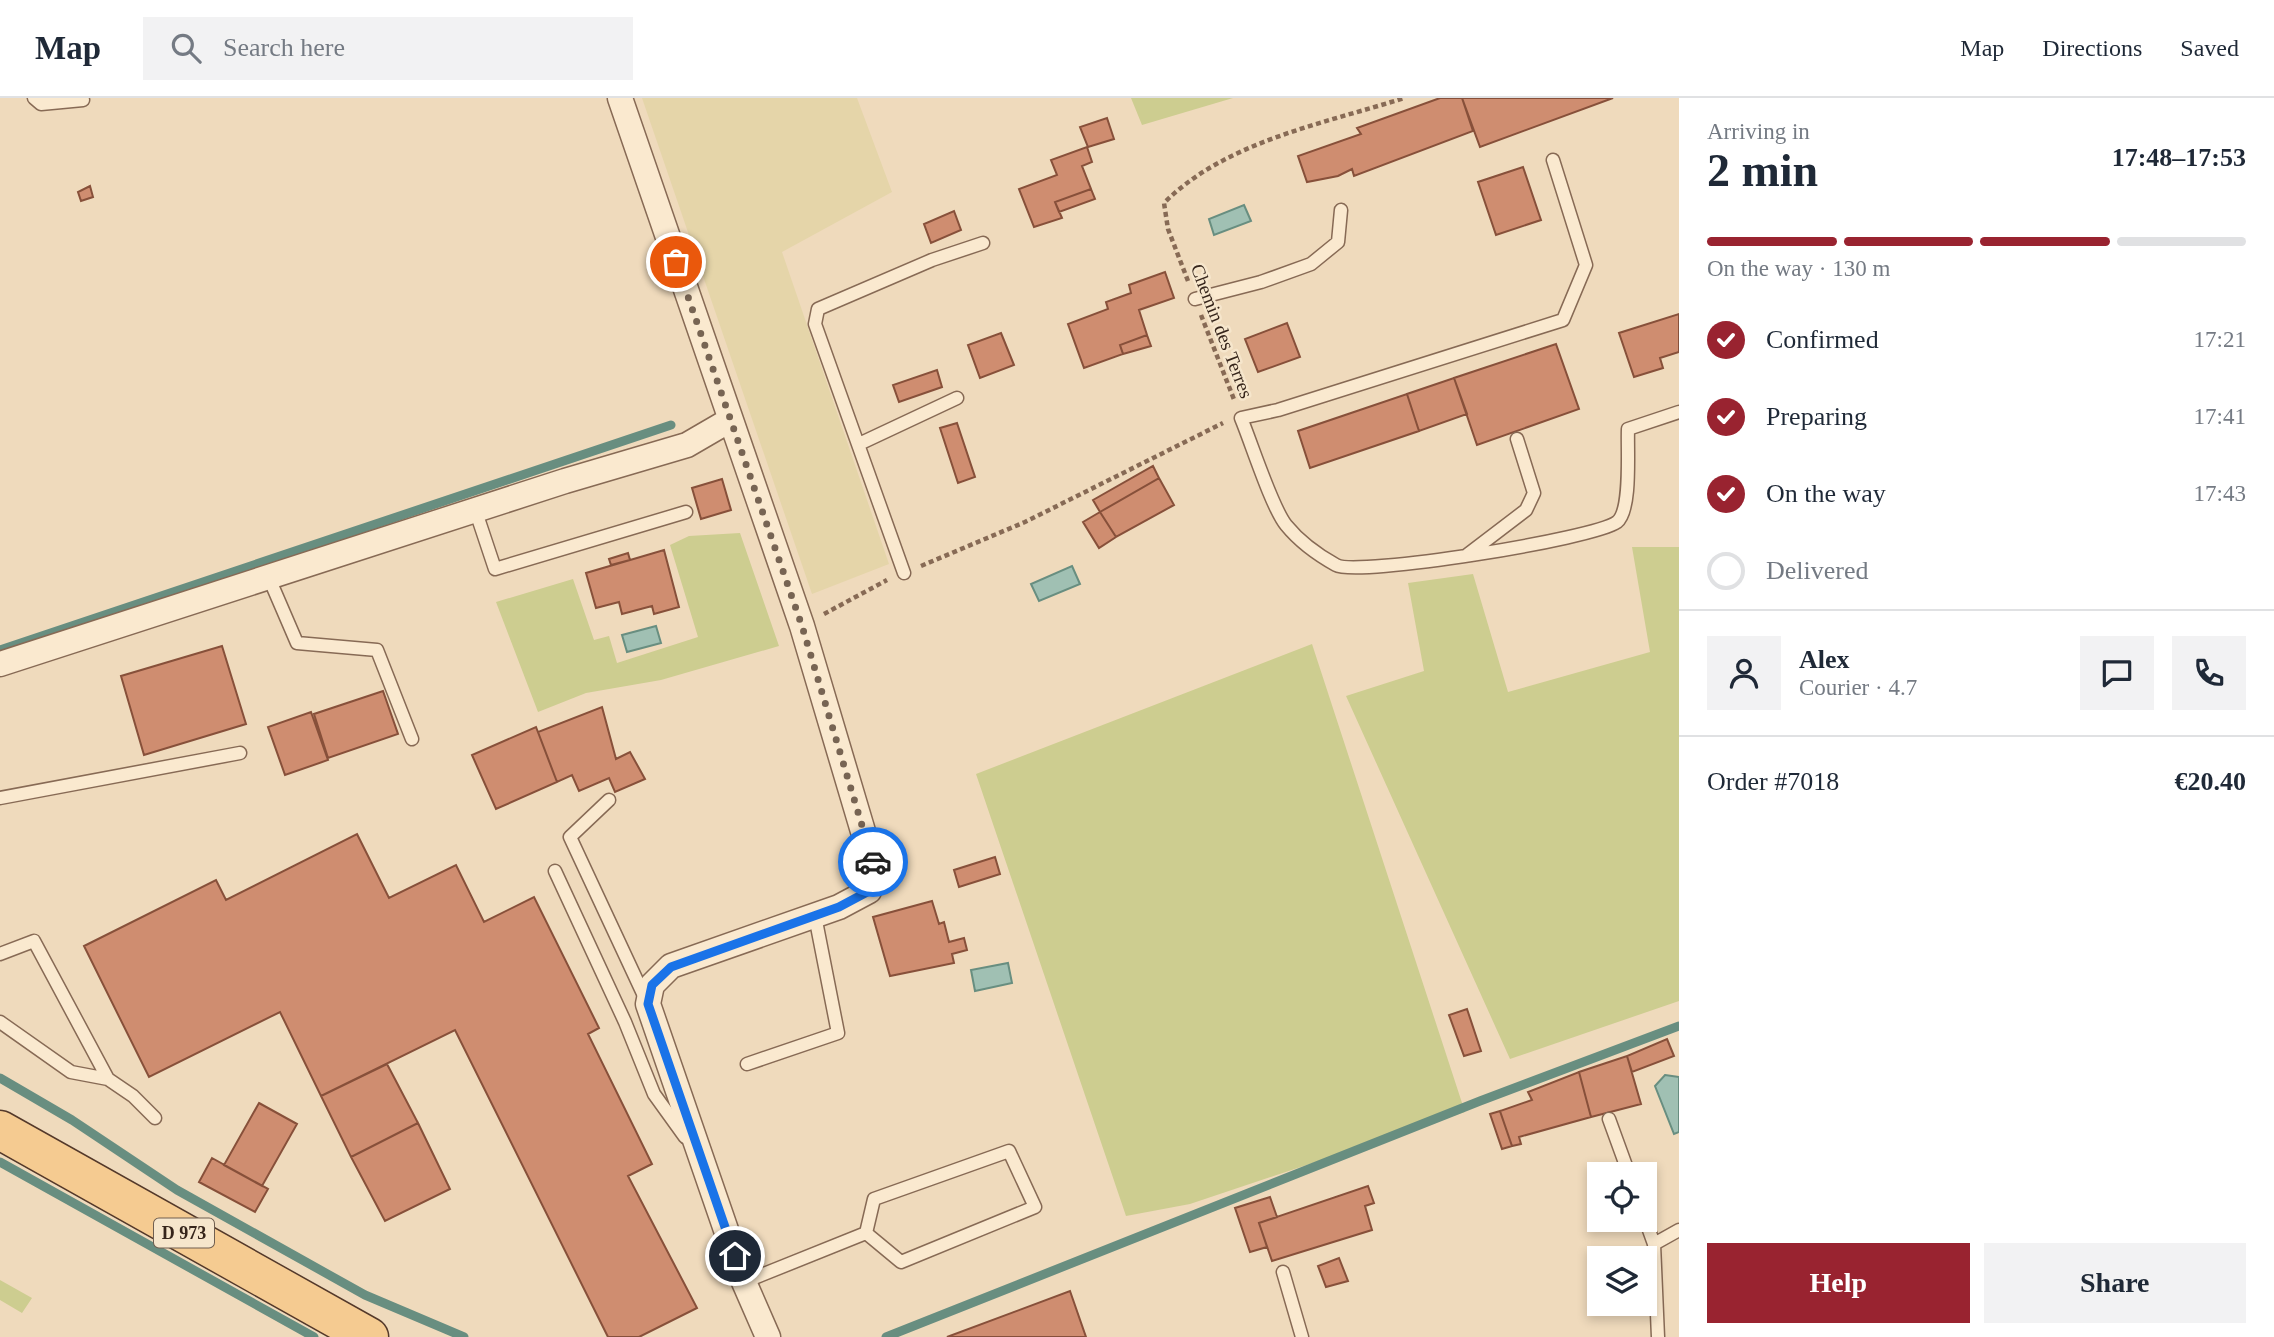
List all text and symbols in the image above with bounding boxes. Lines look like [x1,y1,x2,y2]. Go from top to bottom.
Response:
search box [143,17,633,80]
icon: search [167,29,205,67]
text: Map [35,30,101,66]
text: Search here [223,33,345,62]
text: Map [1960,35,2004,61]
text: Directions [2042,35,2142,61]
text: Saved [2180,35,2239,61]
text: Arriving in [1707,119,1810,144]
text: 17:48–17:53 [2112,143,2246,172]
text: 2 min [1707,145,1818,196]
pin [646,232,706,292]
icon: bag [657,243,695,281]
text: On the way · 130 m [1707,256,1890,281]
street label: Chemin des Terres [1187,261,1257,401]
icon: check [1707,321,1745,359]
text: Confirmed [1766,325,1879,354]
text: 17:21 [2194,327,2246,352]
icon: check [1707,398,1745,436]
text: Preparing [1766,402,1867,431]
text: 17:41 [2194,404,2246,429]
icon: check [1707,475,1745,513]
text: On the way [1766,479,1886,508]
text: 17:43 [2194,481,2246,506]
text: Delivered [1766,556,1869,585]
button: person [1707,636,1781,710]
button: chat [2080,636,2154,710]
button: phone [2172,636,2246,710]
text: Alex [1799,645,1850,674]
text: Courier · 4.7 [1799,675,1917,700]
text: Order #7018 [1707,767,1839,796]
text: €20.40 [2175,767,2246,796]
courier [838,827,908,897]
icon: car [854,843,892,881]
map controls [1587,1162,1657,1316]
button: locate [1587,1162,1657,1232]
road number: D 973 [154,1218,214,1248]
pin [705,1226,765,1286]
icon: home [716,1237,754,1275]
button: Help [1707,1243,1970,1323]
button: Share [1984,1243,2246,1323]
button: layers [1587,1246,1657,1316]

